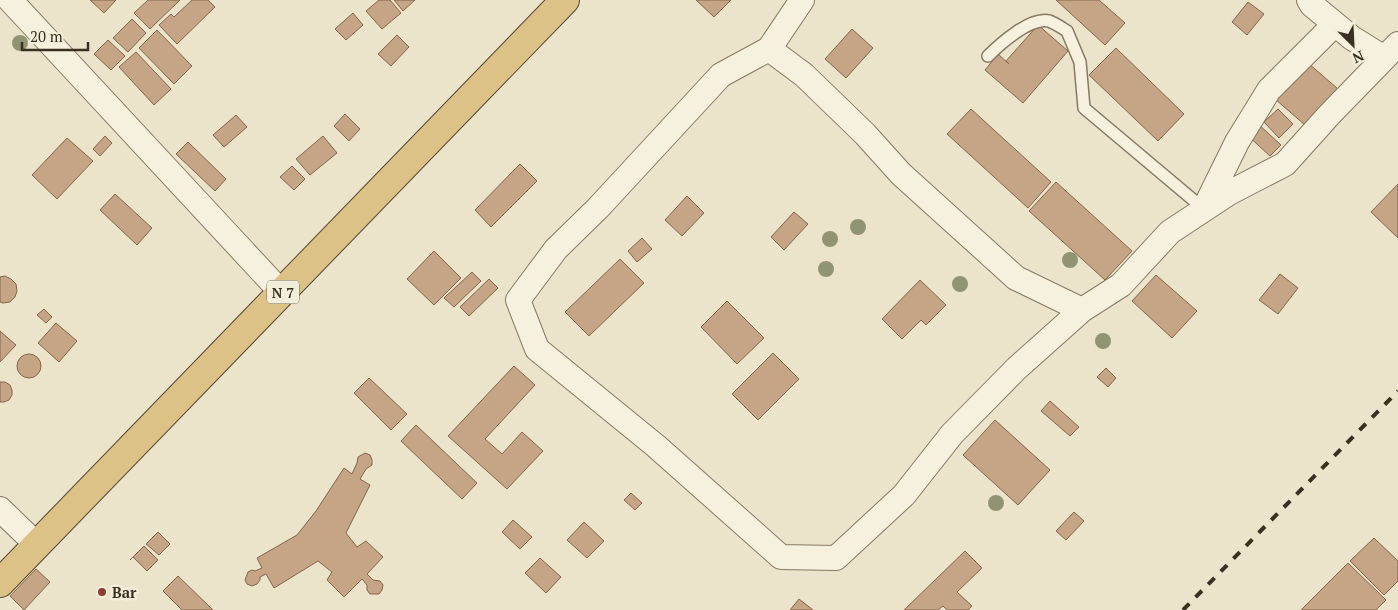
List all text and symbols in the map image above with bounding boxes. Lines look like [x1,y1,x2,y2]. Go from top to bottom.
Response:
scale bar [22,20,89,52]
north arrow [1328,20,1378,70]
text: 20 m [30,26,63,46]
text: N [1349,46,1367,68]
road number: N 7 [267,280,299,304]
place label: Bar [112,582,137,602]
marker: Bar [96,586,108,598]

